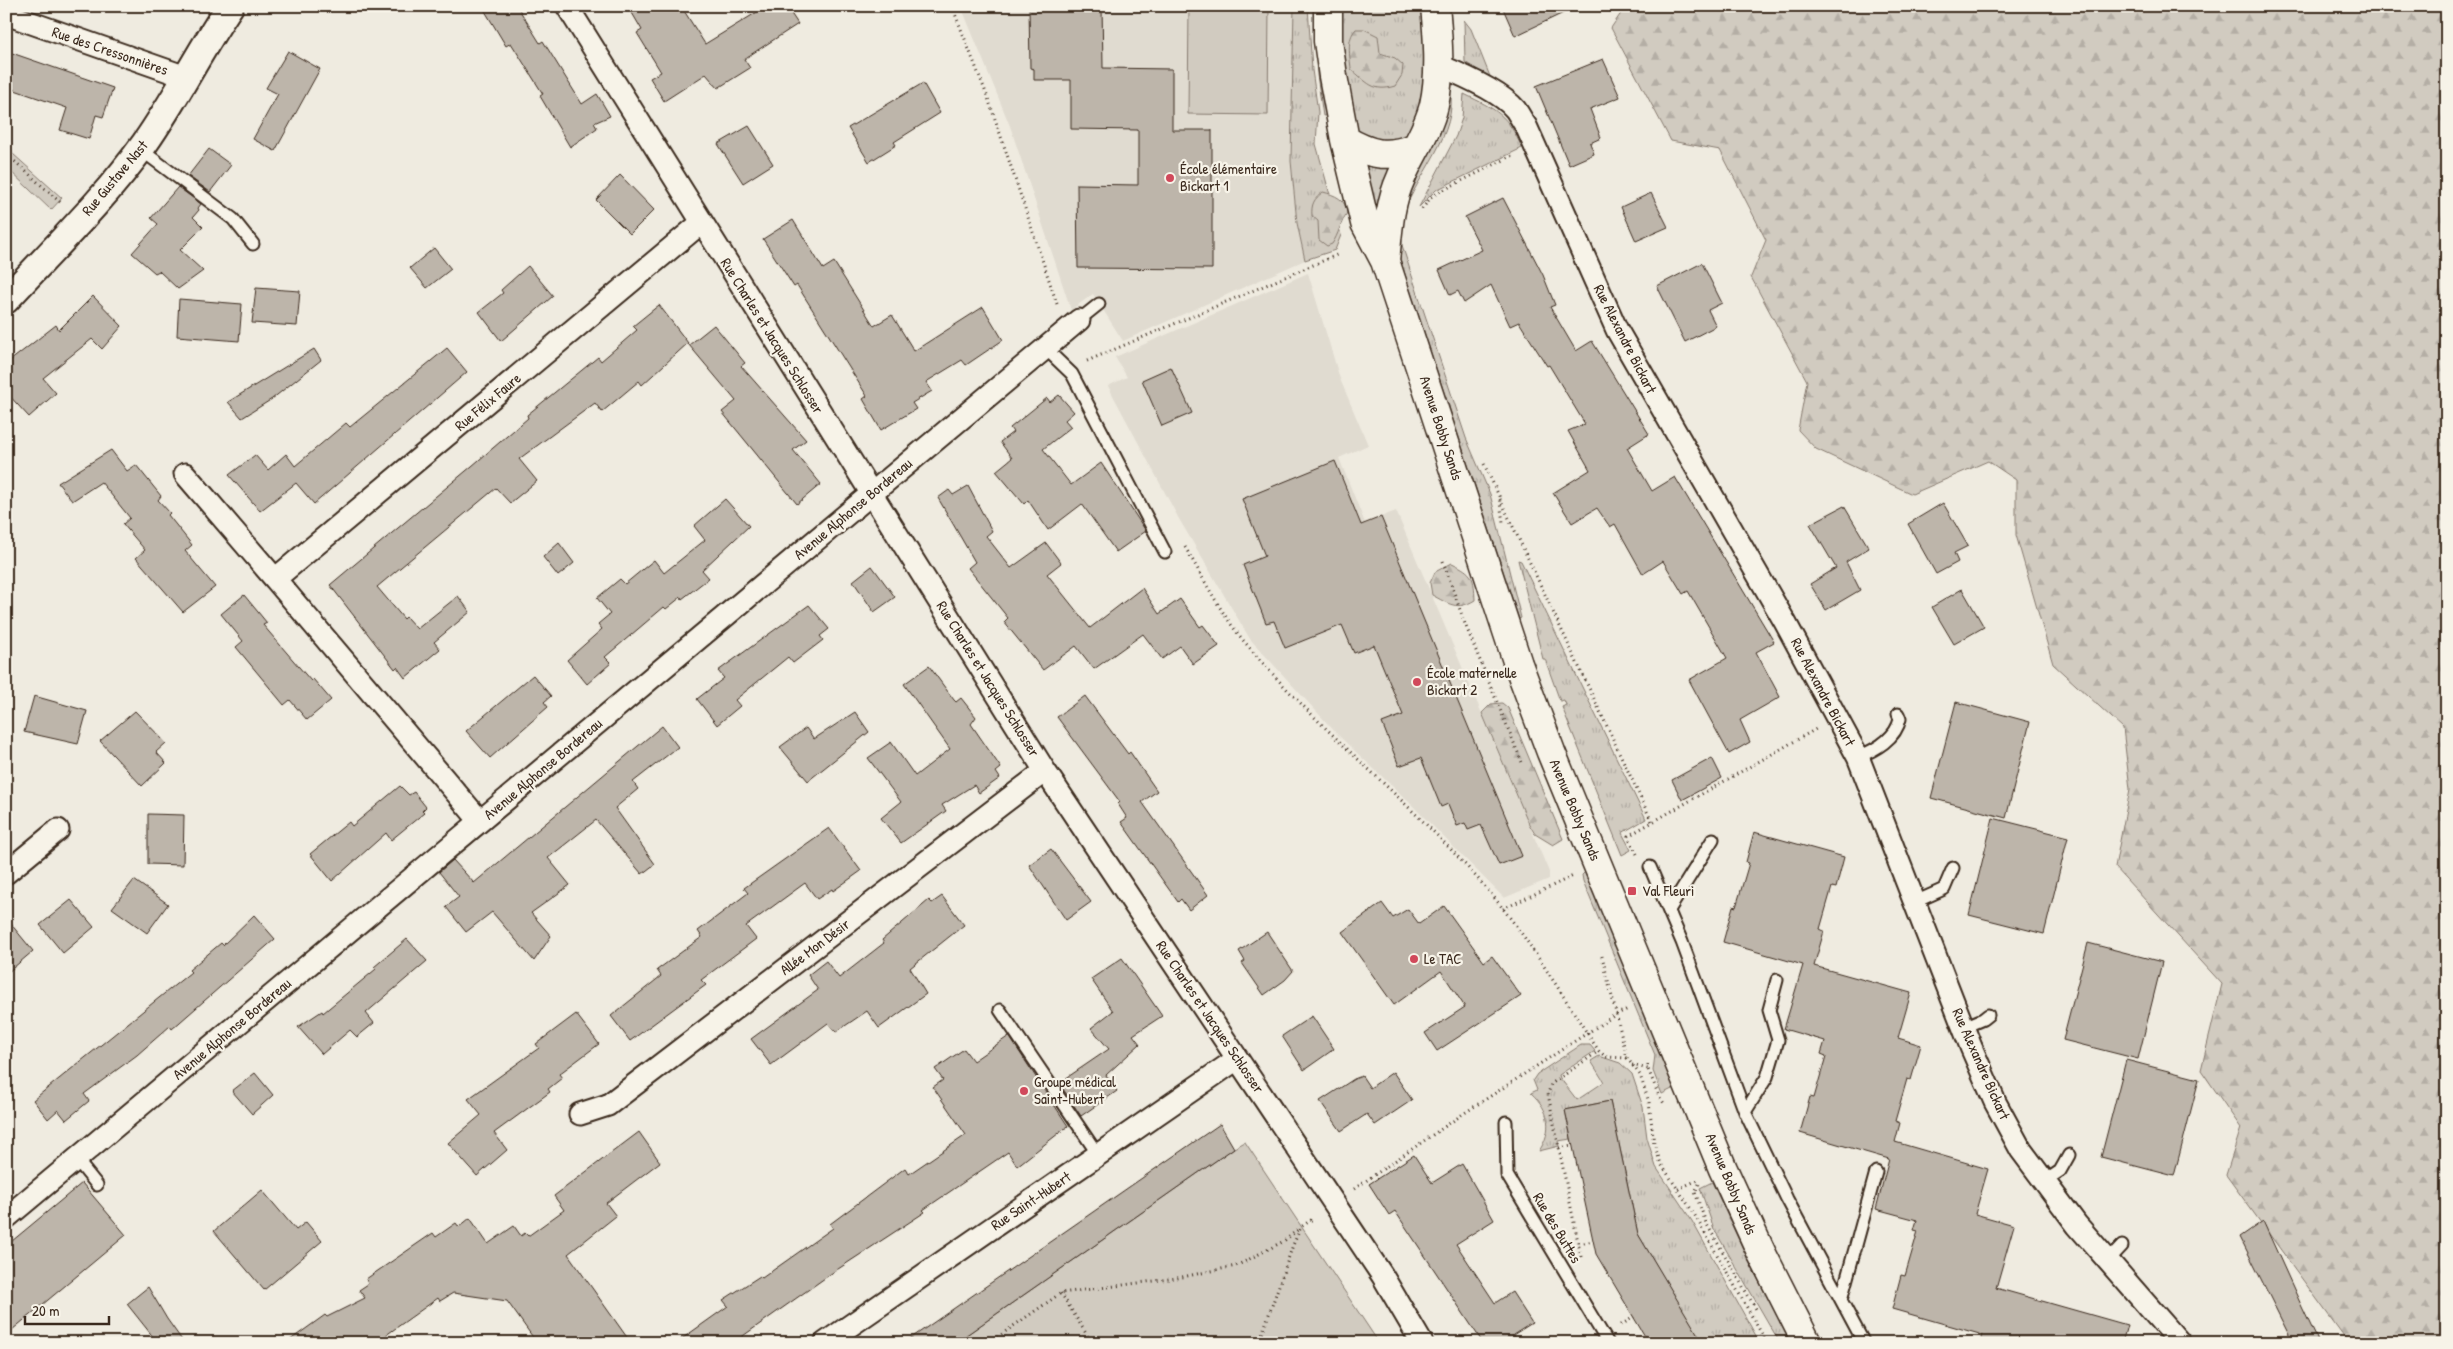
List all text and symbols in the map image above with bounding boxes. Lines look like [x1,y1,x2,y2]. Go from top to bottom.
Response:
street label: Rue des Cressonnières [49,21,171,80]
street label: Rue Gustave Nast [77,135,153,220]
place label: École élémentaire Bickart 1 [1180,158,1277,196]
marker: École élémentaire Bickart 1 [1164,172,1176,184]
street label: Rue Charles et Jacques Schlosser [716,254,829,418]
street label: Rue Alexandre Bickart [1589,281,1662,398]
street label: Rue Félix Faure [450,368,525,436]
street label: Avenue Bobby Sands [1415,373,1468,483]
street label: Avenue Alphonse Bordereau [789,453,916,564]
street label: Rue Charles et Jacques Schlosser [932,597,1045,761]
street label: Rue Alexandre Bickart [1786,634,1861,750]
place label: École maternelle Bickart 2 [1427,662,1517,700]
marker: École maternelle Bickart 2 [1411,676,1423,688]
street label: Avenue Alphonse Bordereau [479,713,606,824]
street label: Avenue Bobby Sands [1545,756,1606,864]
place label: Val Fleuri [1642,880,1694,901]
marker: Val Fleuri [1626,885,1638,897]
street label: Allée Mon Désir [775,913,854,980]
street label: Rue Charles et Jacques Schlosser [1151,936,1270,1097]
place label: Le TAC [1424,948,1462,969]
marker: Le TAC [1408,953,1420,965]
street label: Avenue Alphonse Bordereau [168,973,295,1084]
street label: Rue Alexandre Bickart [1948,1005,2016,1124]
place label: Groupe médical Saint-Hubert [1034,1071,1116,1109]
marker: Groupe médical Saint-Hubert [1018,1085,1030,1097]
street label: Avenue Bobby Sands [1701,1130,1762,1238]
street label: Rue Saint-Hubert [987,1166,1076,1235]
street label: Rue des Buttes [1528,1188,1587,1267]
scale bar [25,1294,109,1326]
text: 20 m [32,1300,59,1321]

